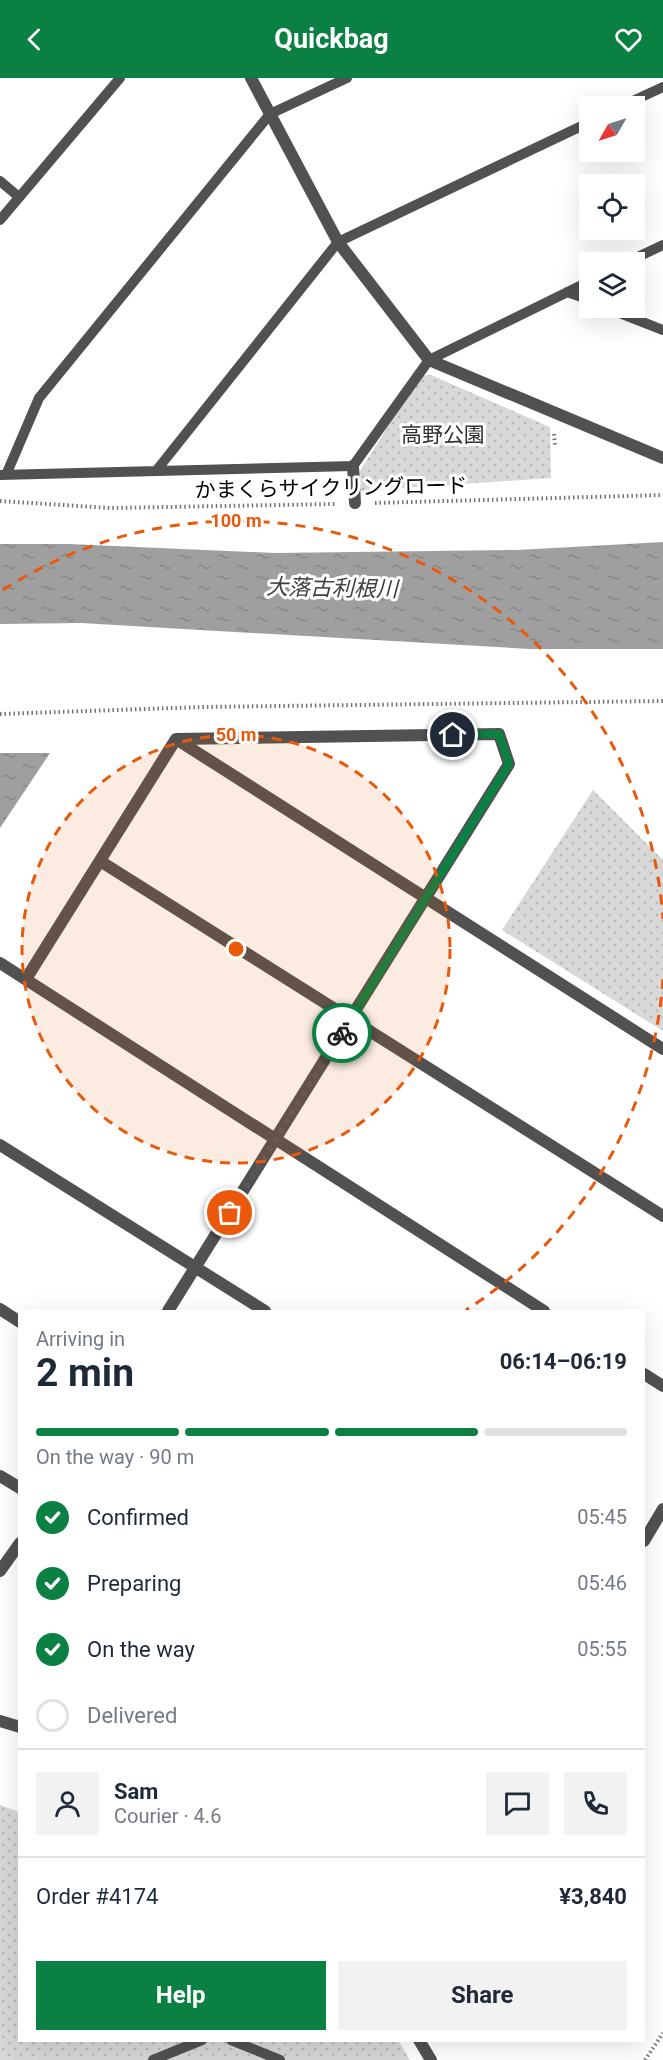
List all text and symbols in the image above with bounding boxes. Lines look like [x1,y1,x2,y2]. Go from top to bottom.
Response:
icon: back [18,23,51,56]
text: Quickbag [274,23,389,55]
icon: heart [612,23,645,56]
north arrow [579,96,645,162]
map controls [579,96,645,318]
button: locate [579,174,645,240]
button: layers [579,252,645,318]
park label: 高野公園 [401,423,485,447]
street label: かまくらサイクリングロード [195,474,467,502]
text: 100 m [210,510,262,531]
water label: 大落古利根川 [266,574,400,602]
pin [427,709,478,760]
icon: home [436,718,469,751]
text: 50 m [216,724,256,745]
centre of rings [226,939,246,959]
courier [312,1003,372,1063]
icon: bike [326,1017,359,1050]
pin [204,1187,255,1238]
icon: bag [213,1196,246,1229]
text: Arriving in [36,1327,125,1351]
text: 06:14–06:19 [500,1349,627,1374]
text: 2 min [36,1350,134,1396]
text: On the way · 90 m [36,1445,194,1469]
icon: check [36,1501,69,1534]
text: Confirmed [87,1505,189,1530]
text: 05:45 [577,1505,627,1529]
icon: check [36,1567,69,1600]
text: Preparing [87,1571,181,1596]
text: 05:46 [577,1571,627,1595]
icon: check [36,1633,69,1666]
text: On the way [87,1637,195,1662]
text: 05:55 [577,1637,627,1661]
text: Delivered [87,1703,177,1728]
button: person [36,1772,99,1835]
button: chat [486,1772,549,1835]
button: phone [564,1772,627,1835]
text: Sam [114,1779,158,1804]
text: Courier · 4.6 [114,1804,221,1828]
text: Order #4174 [36,1884,158,1909]
text: ¥3,840 [559,1884,627,1909]
button: Help [36,1961,326,2030]
button: Share [338,1961,627,2030]

